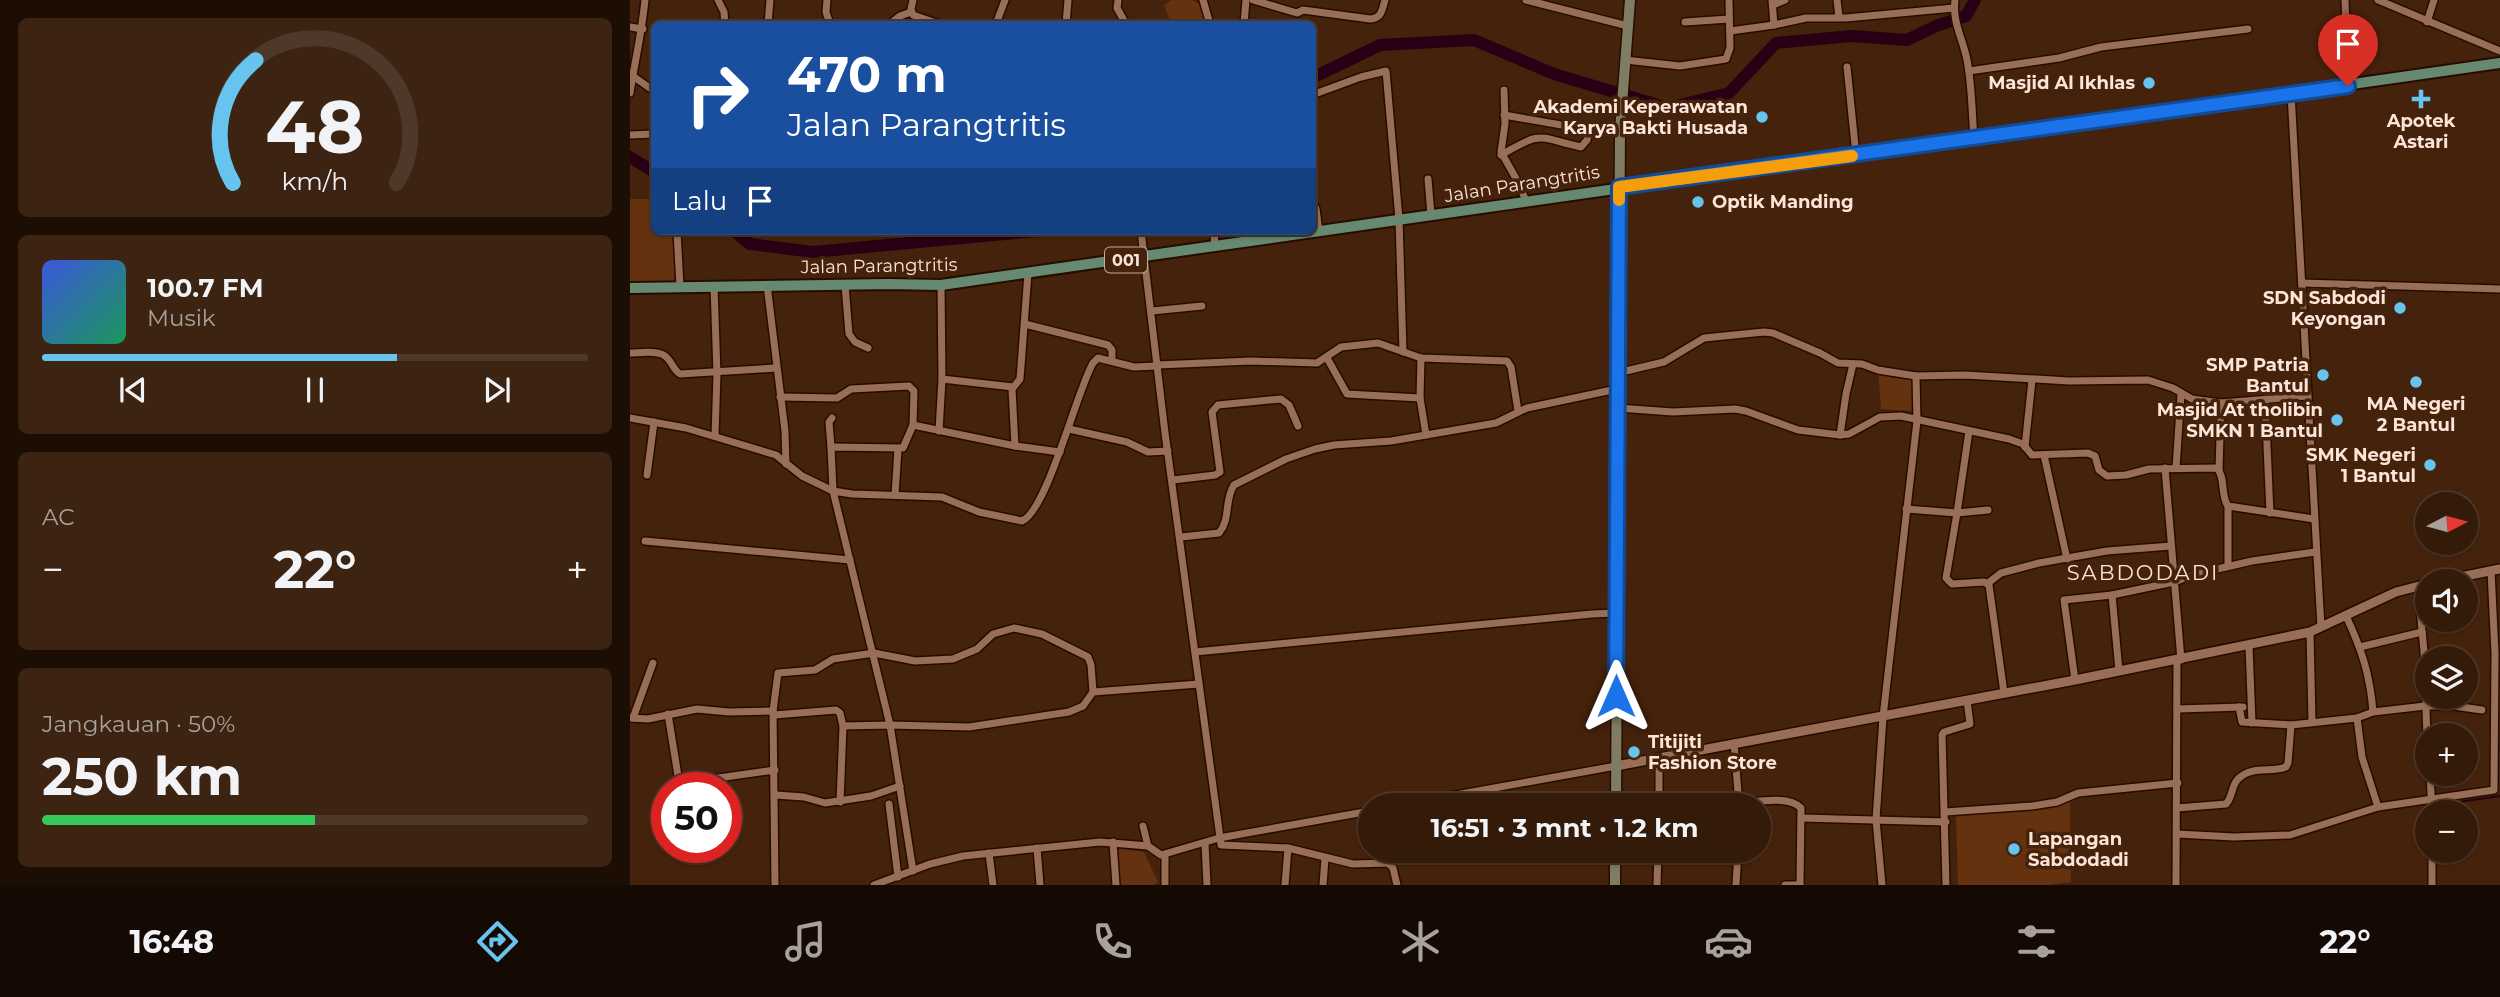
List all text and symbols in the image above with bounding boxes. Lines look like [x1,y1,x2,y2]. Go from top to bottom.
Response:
pin [2318,14,2378,86]
icon: arrive [2329,25,2367,63]
text: 470 m [787,45,947,104]
icon: right [672,49,763,140]
place label: Masjid Al Ikhlas [1988,72,2135,94]
marker: Masjid Al Ikhlas [2141,75,2157,91]
text: 48 [266,84,364,172]
marker: Apotek Astari [2413,91,2429,107]
place label: Akademi Keperawatan Karya Bakti Husada [1533,96,1748,139]
text: Jalan Parangtritis [787,105,1066,144]
marker: Akademi Keperawatan Karya Bakti Husada [1754,109,1770,125]
place label: Apotek Astari [2386,110,2456,153]
street label: Jalan Parangtritis [1442,161,1601,207]
text: km/h [282,166,348,196]
icon: arrive [741,182,779,220]
text: Lalu [672,185,727,217]
place label: Optik Manding [1712,191,1854,213]
marker: Optik Manding [1690,194,1706,210]
road number: 001 [1105,248,1147,272]
street label: Jalan Parangtritis [799,254,958,278]
text: 100.7 FM [147,272,263,304]
place label: SDN Sabdodi Keyongan [2263,287,2386,330]
marker: SDN Sabdodi Keyongan [2392,300,2408,316]
text: Musik [147,304,216,332]
place label: SMP Patria Bantul [2206,354,2309,397]
marker: SMP Patria Bantul [2315,367,2331,383]
icon: previous [114,371,152,409]
icon: pause [296,371,334,409]
icon: next [478,371,516,409]
marker: MA Negeri 2 Bantul [2408,374,2424,390]
place label: MA Negeri 2 Bantul [2366,393,2466,436]
place label: Masjid At tholibin SMKN 1 Bantul [2157,399,2323,442]
marker: Masjid At tholibin SMKN 1 Bantul [2329,412,2345,428]
place label: SMK Negeri 1 Bantul [2306,444,2416,487]
marker: SMK Negeri 1 Bantul [2422,457,2438,473]
north arrow [2415,492,2478,555]
map controls [2415,492,2478,863]
text: AC [42,503,75,531]
text: 22° [273,538,357,601]
text: − [42,546,64,593]
text: + [566,546,588,593]
district label: SABDODADI [2067,560,2219,585]
button: sound [2415,569,2478,632]
button: layers [2415,646,2478,709]
position arrow [1579,659,1653,733]
text: Jangkauan · 50% [42,710,235,738]
button: + [2415,723,2478,786]
place label: Titijiti Fashion Store [1648,731,1777,774]
marker: Titijiti Fashion Store [1626,744,1642,760]
text: 250 km [42,745,242,808]
speed limit sign: 50 [651,772,742,863]
button: − [2415,800,2478,863]
text: 16:51 · 3 mnt · 1.2 km [1431,812,1698,844]
place label: Lapangan Sabdodadi [2028,828,2129,871]
marker: Lapangan Sabdodadi [2006,841,2022,857]
icon: directions [473,917,522,966]
icon: music [781,917,830,966]
icon: phone [1088,917,1137,966]
icon: climate [1396,917,1445,966]
icon: car [1704,917,1753,966]
icon: filters [2012,917,2061,966]
text: 16:48 [129,922,214,961]
text: 22° [2319,922,2371,961]

